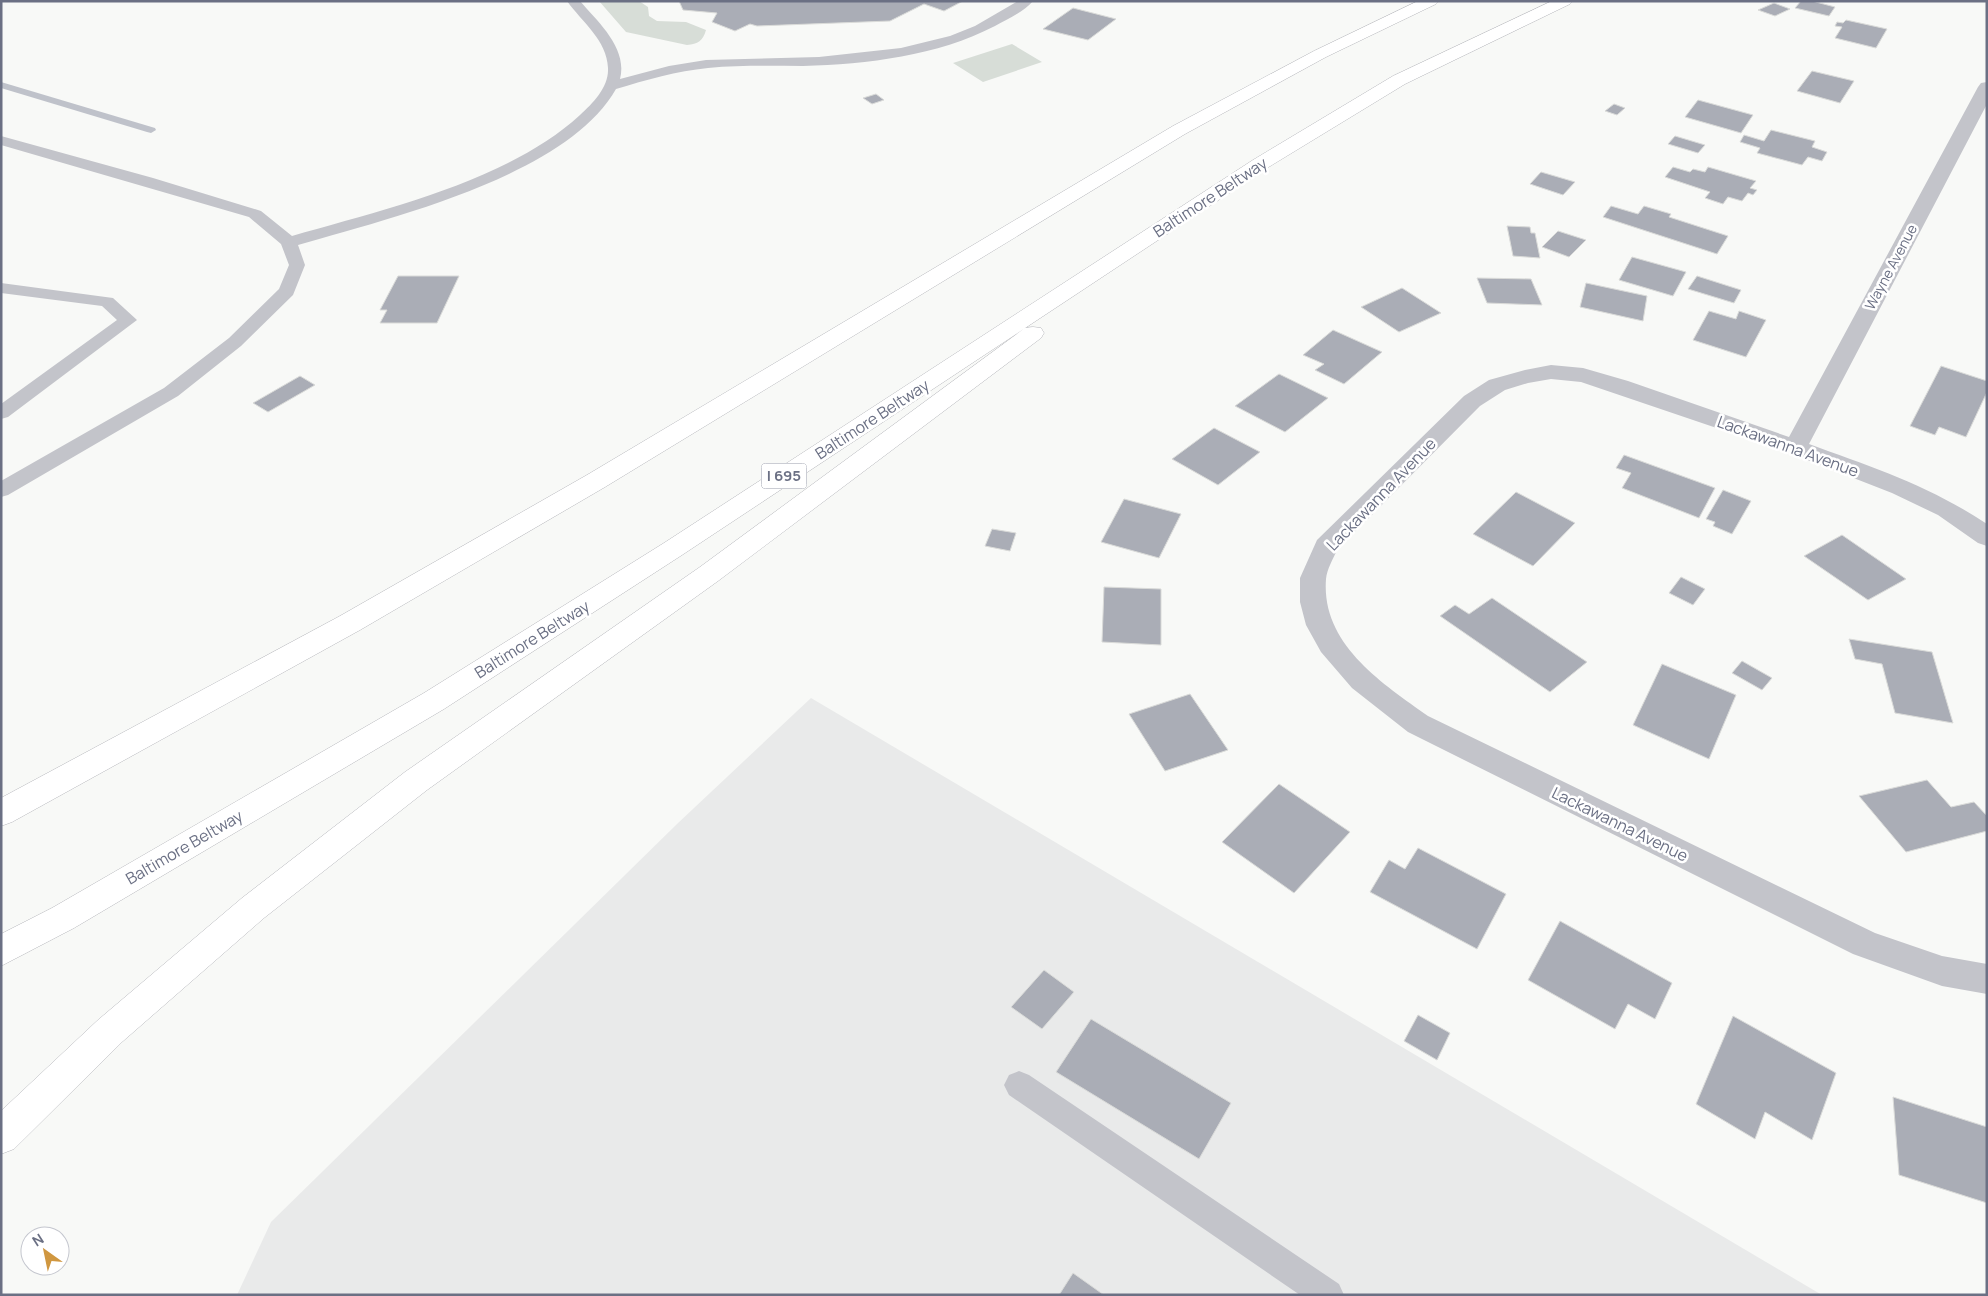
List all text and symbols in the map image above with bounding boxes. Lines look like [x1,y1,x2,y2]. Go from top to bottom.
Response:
street label: Baltimore Beltway [1149,152,1272,242]
street label: Wayne Avenue [1860,221,1921,313]
street label: Baltimore Beltway [811,374,934,464]
street label: Lackawanna Avenue [1714,410,1862,482]
street label: Lackawanna Avenue [1321,433,1441,555]
road number: I 695 [762,464,806,488]
street label: Baltimore Beltway [470,594,594,683]
street label: Lackawanna Avenue [1548,781,1692,867]
street label: Baltimore Beltway [121,804,247,889]
north arrow [20,1226,70,1276]
text: N [28,1229,47,1250]

